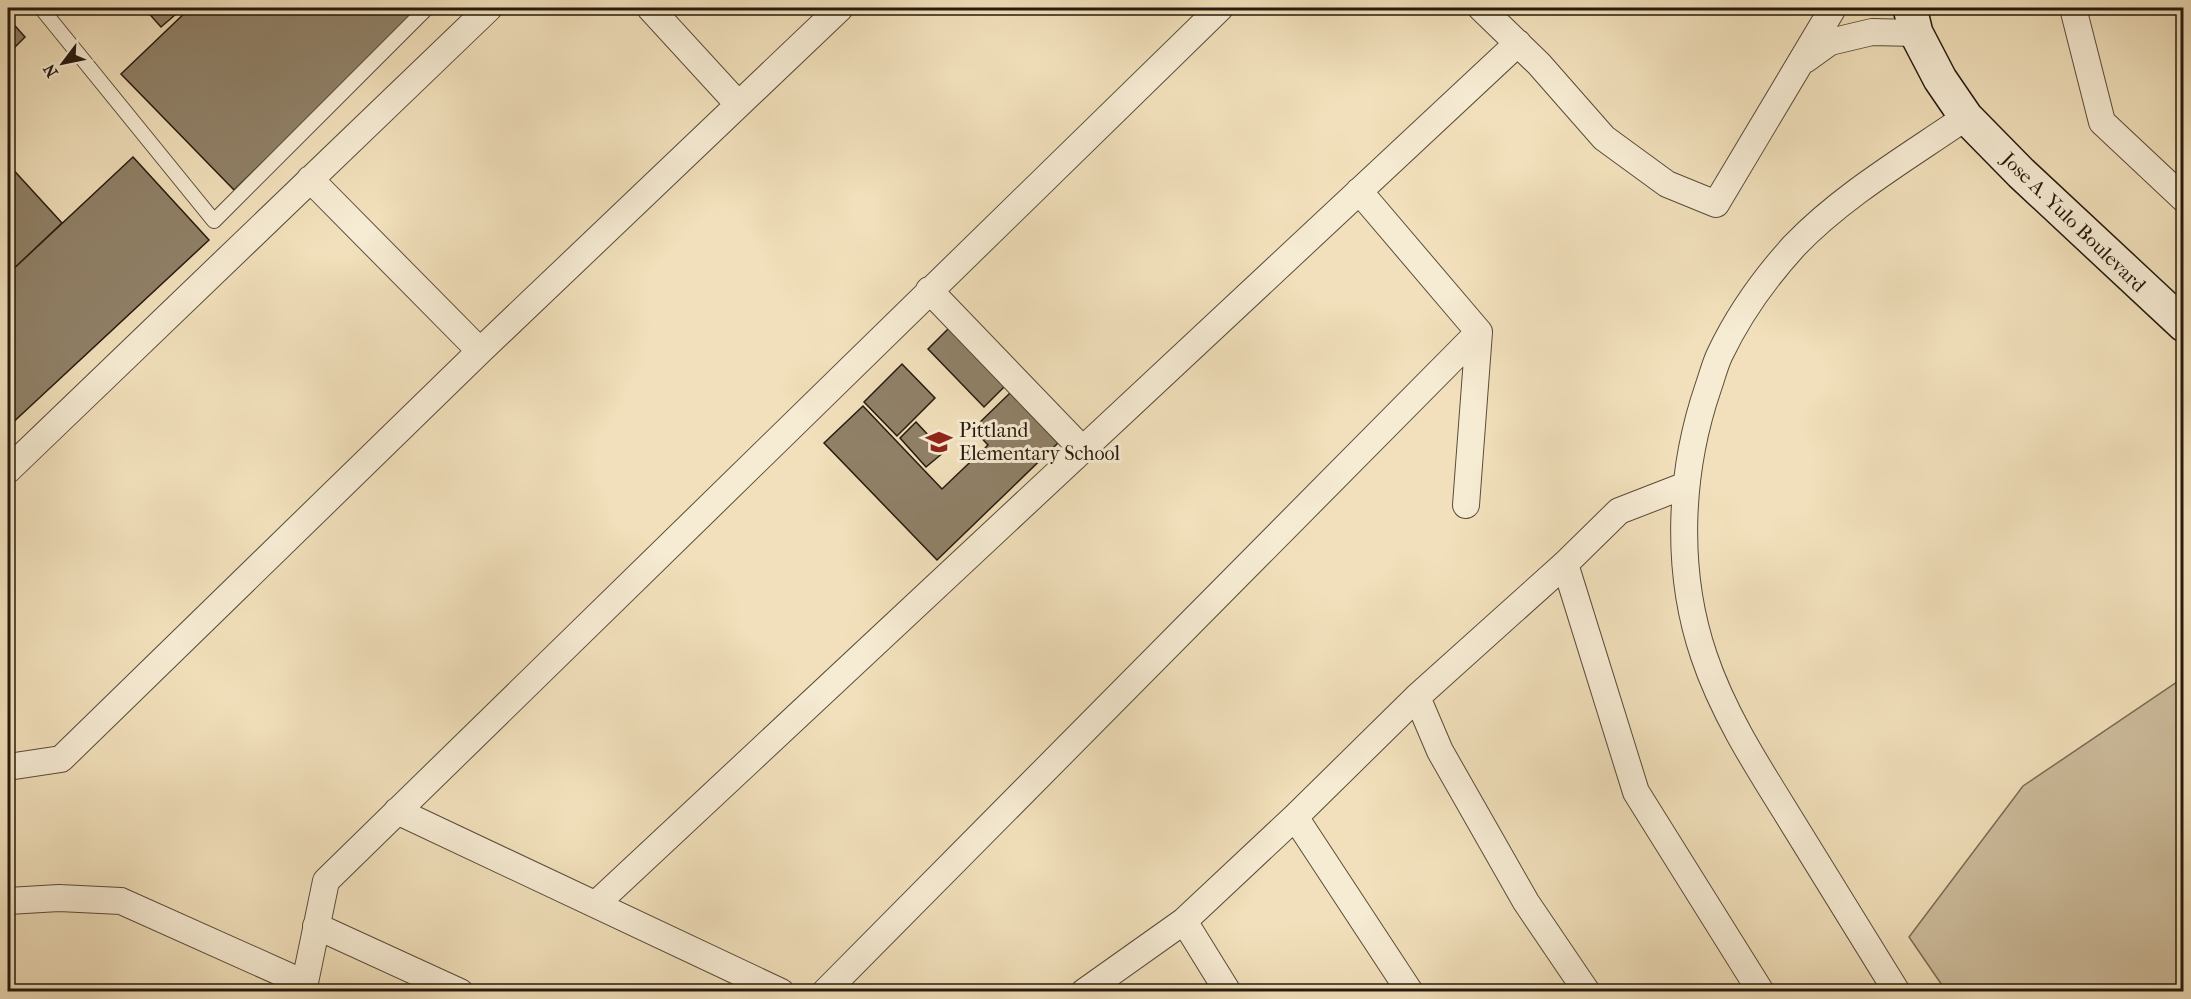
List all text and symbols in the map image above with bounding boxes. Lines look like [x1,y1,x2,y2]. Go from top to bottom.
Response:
north arrow [33,33,93,93]
text: N [39,60,62,81]
street label: Jose A. Yulo Boulevard [1995,146,2151,298]
place label: Pittland Elementary School [959,419,1121,465]
school or university icon: Pittland Elementary School [924,427,954,457]

